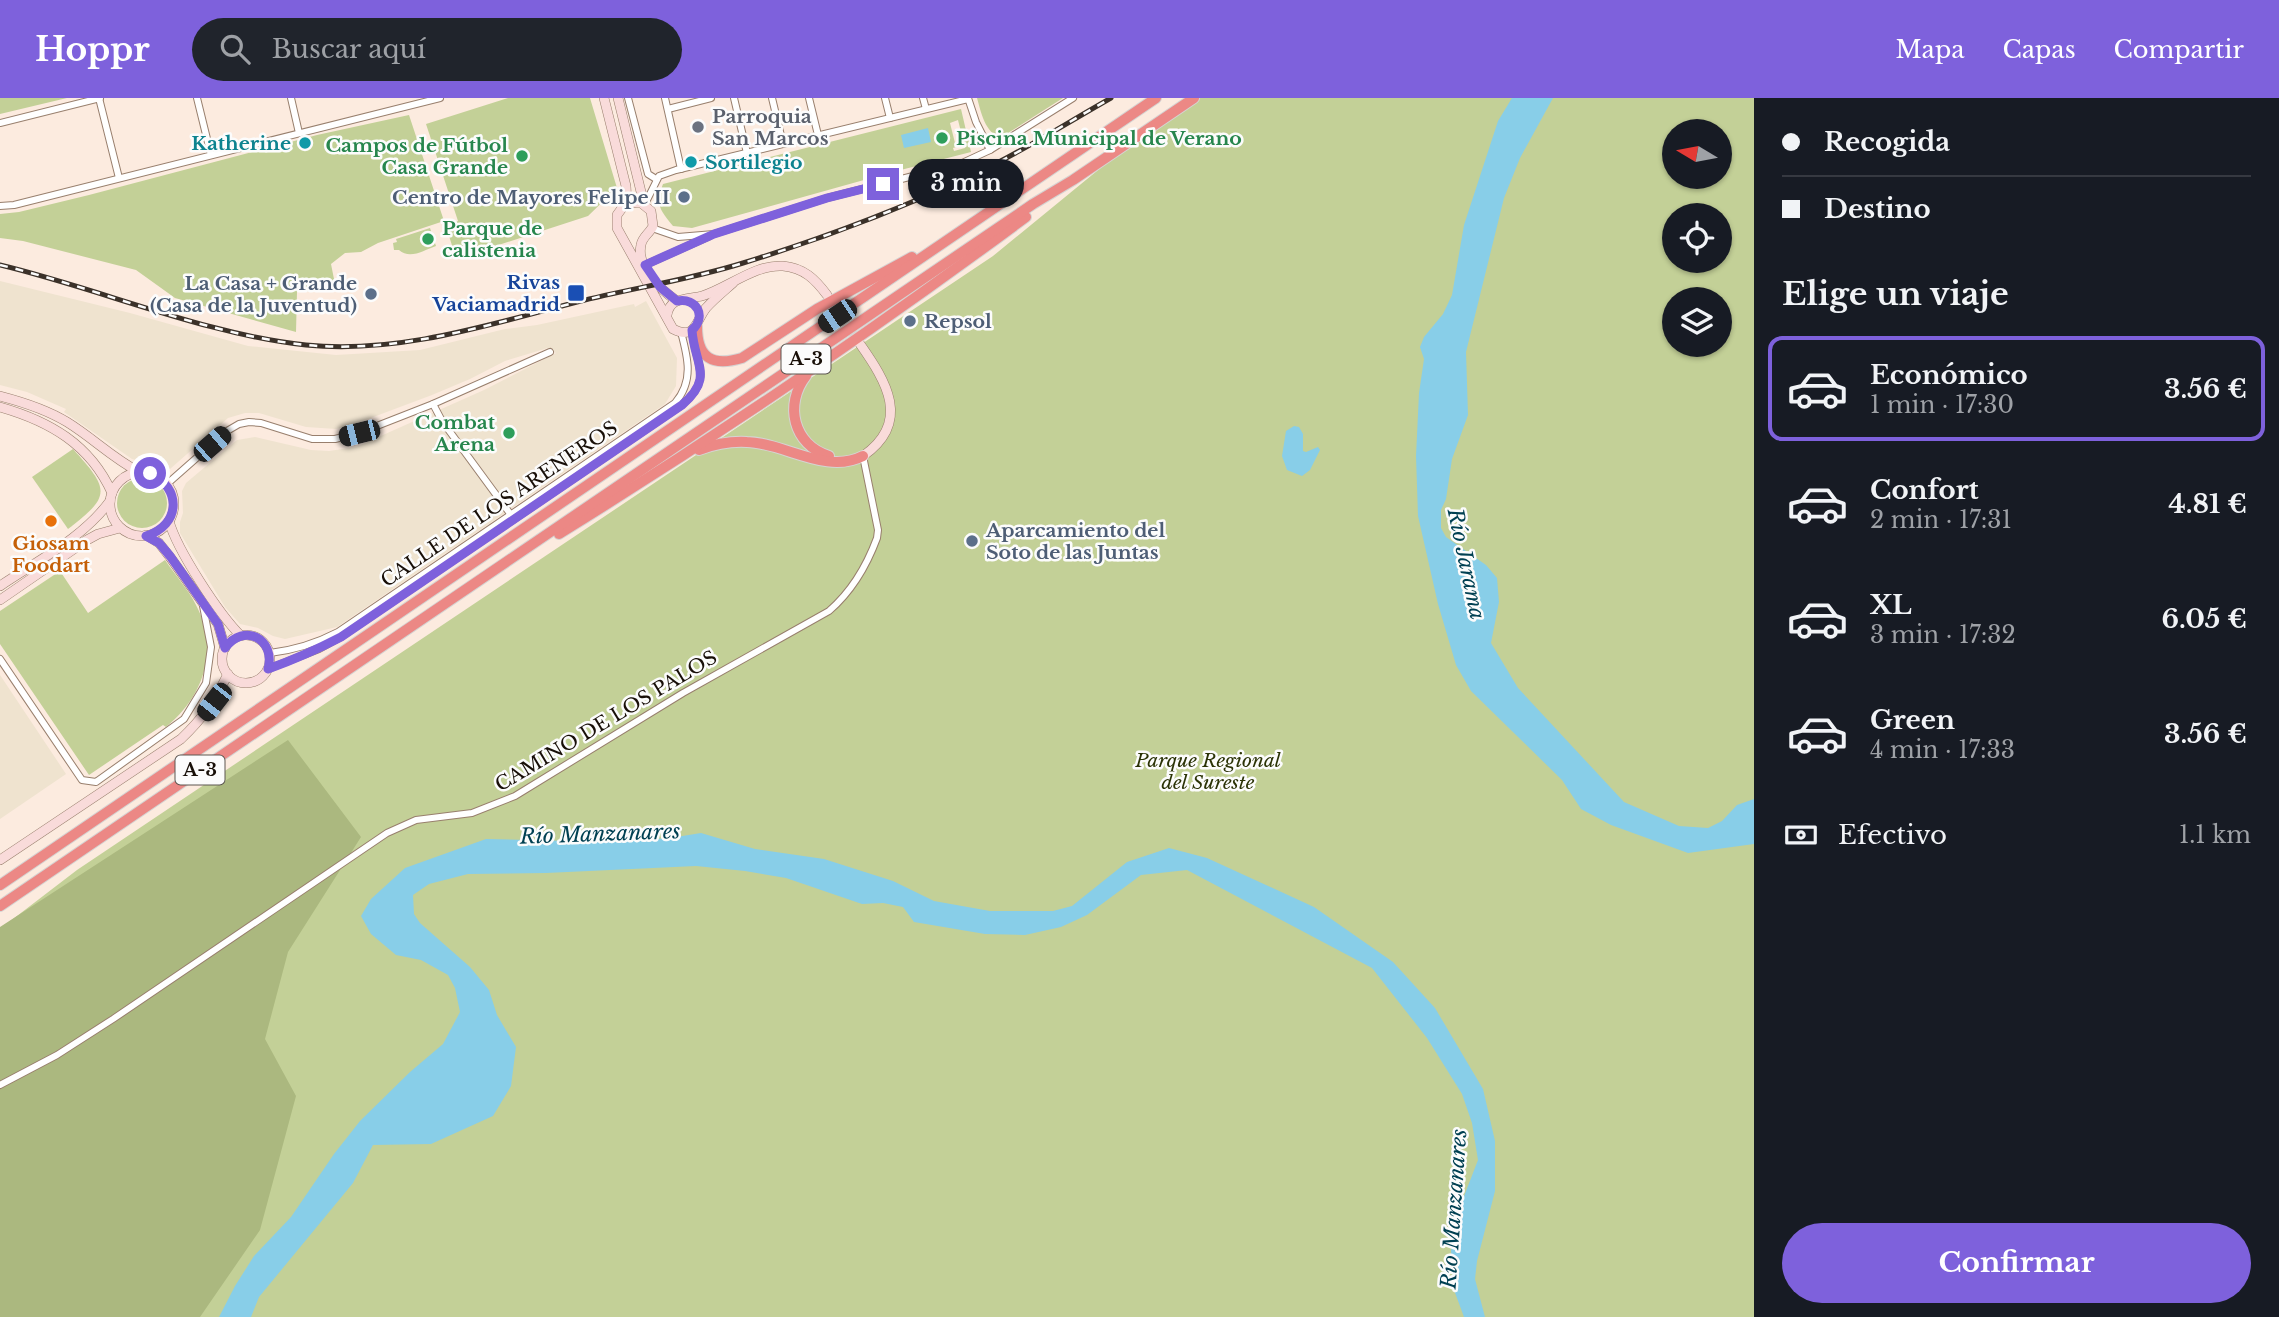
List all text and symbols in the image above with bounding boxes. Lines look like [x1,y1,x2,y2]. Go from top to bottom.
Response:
search box [192,18,682,81]
text: Hoppr [35,29,150,70]
icon: search [216,30,254,68]
text: Buscar aquí [272,33,426,65]
text: Mapa [1895,35,1965,64]
text: Capas [2003,35,2076,64]
text: Compartir [2114,35,2244,64]
place label: Parroquia San Marcos [712,105,829,150]
marker: Parroquia San Marcos [690,119,706,135]
north arrow [1662,119,1732,189]
map controls [1662,119,1732,357]
text: Recogida [1824,126,1950,158]
place label: Piscina Municipal de Verano [956,127,1242,150]
marker: Piscina Municipal de Verano [934,130,950,146]
place label: Katherine [191,132,291,155]
place label: Campos de Fútbol Casa Grande [325,134,508,179]
marker: Katherine [297,135,313,151]
marker: Campos de Fútbol Casa Grande [514,148,530,164]
place label: Sortilegio [705,151,803,174]
marker: Sortilegio [683,154,699,170]
callout: 3 min [908,160,1023,208]
route end [867,168,899,200]
text: 3 min [930,169,1002,197]
place label: Centro de Mayores Felipe II [392,186,670,209]
marker: Centro de Mayores Felipe II [676,189,692,205]
text: Destino [1824,193,1931,225]
button: locate [1662,203,1732,273]
place label: Parque de calistenia [442,217,542,262]
marker: Parque de calistenia [420,231,436,247]
place label: Rivas Vaciamadrid [431,271,560,316]
place label: La Casa + Grande (Casa de la Juventud) [150,272,357,317]
text: Elige un viaje [1782,274,2009,314]
marker: Rivas Vaciamadrid [566,283,586,303]
marker: La Casa + Grande (Casa de la Juventud) [363,286,379,302]
button: layers [1662,287,1732,357]
car [814,296,861,336]
place label: Repsol [924,310,992,333]
marker: Repsol [902,313,918,329]
road number: A-3 [782,344,830,374]
icon: car [1786,357,1849,420]
text: Económico [1870,359,2028,391]
text: 3.56 € [2164,373,2247,405]
text: 1 min · 17:30 [1870,391,2014,419]
place label: Combat Arena [415,411,496,456]
street label: CALLE DE LOS ARENEROS [376,416,622,592]
car [337,418,382,448]
car [190,422,235,466]
marker: Combat Arena [501,425,517,441]
route start [134,457,166,489]
icon: car [1786,472,1849,535]
text: Confort [1870,474,1979,506]
text: 4.81 € [2168,488,2247,520]
water label: Río Jarama [1441,505,1490,622]
text: 2 min · 17:31 [1870,506,2012,534]
marker: Giosam Foodart [43,513,59,529]
place label: Aparcamiento del Soto de las Juntas [985,519,1165,564]
place label: Giosam Foodart [12,532,91,577]
marker: Aparcamiento del Soto de las Juntas [964,533,980,549]
icon: car [1786,587,1849,650]
text: XL [1870,589,1912,621]
text: 6.05 € [2161,603,2247,635]
text: 3 min · 17:32 [1870,621,2016,649]
street label: CAMINO DE LOS PALOS [491,646,721,796]
car [193,679,236,725]
icon: car [1786,702,1849,765]
text: Green [1870,704,1955,736]
text: 3.56 € [2164,718,2247,750]
text: 4 min · 17:33 [1870,736,2015,764]
park label: Parque Regional del Sureste [1134,749,1281,794]
road number: A-3 [176,756,224,784]
icon: cash [1782,816,1820,854]
water label: Río Manzanares [518,818,681,850]
text: Efectivo [1838,819,1947,851]
text: 1.1 km [2179,821,2251,849]
water label: Río Manzanares [1435,1128,1473,1291]
button: Confirmar [1782,1223,2251,1303]

